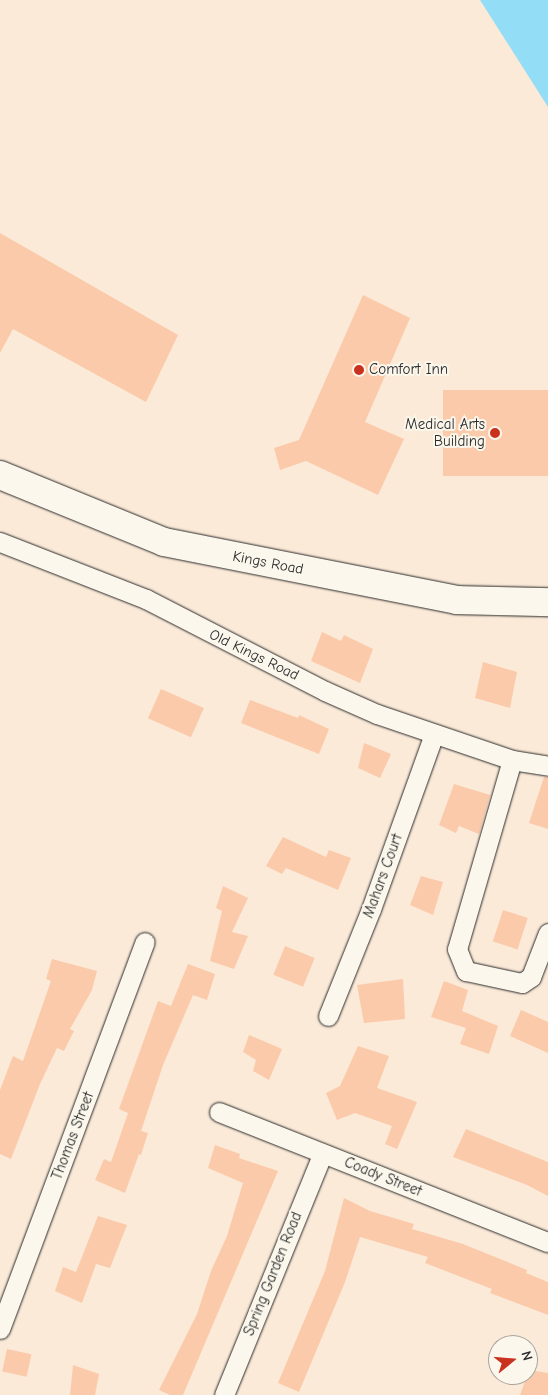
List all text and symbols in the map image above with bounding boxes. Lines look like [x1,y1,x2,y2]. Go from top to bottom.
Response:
place label: Comfort Inn [369,361,448,379]
marker: Comfort Inn [353,364,365,376]
place label: Medical Arts Building [405,415,485,450]
marker: Medical Arts Building [489,427,501,439]
street label: Kings Road [231,547,305,579]
street label: Old Kings Road [206,626,302,684]
street label: Mahars Court [359,831,407,921]
street label: Thomas Street [48,1089,98,1183]
street label: Coady Street [342,1153,424,1201]
street label: Spring Garden Road [240,1209,306,1339]
north arrow [488,1335,538,1385]
text: N [517,1349,536,1363]

